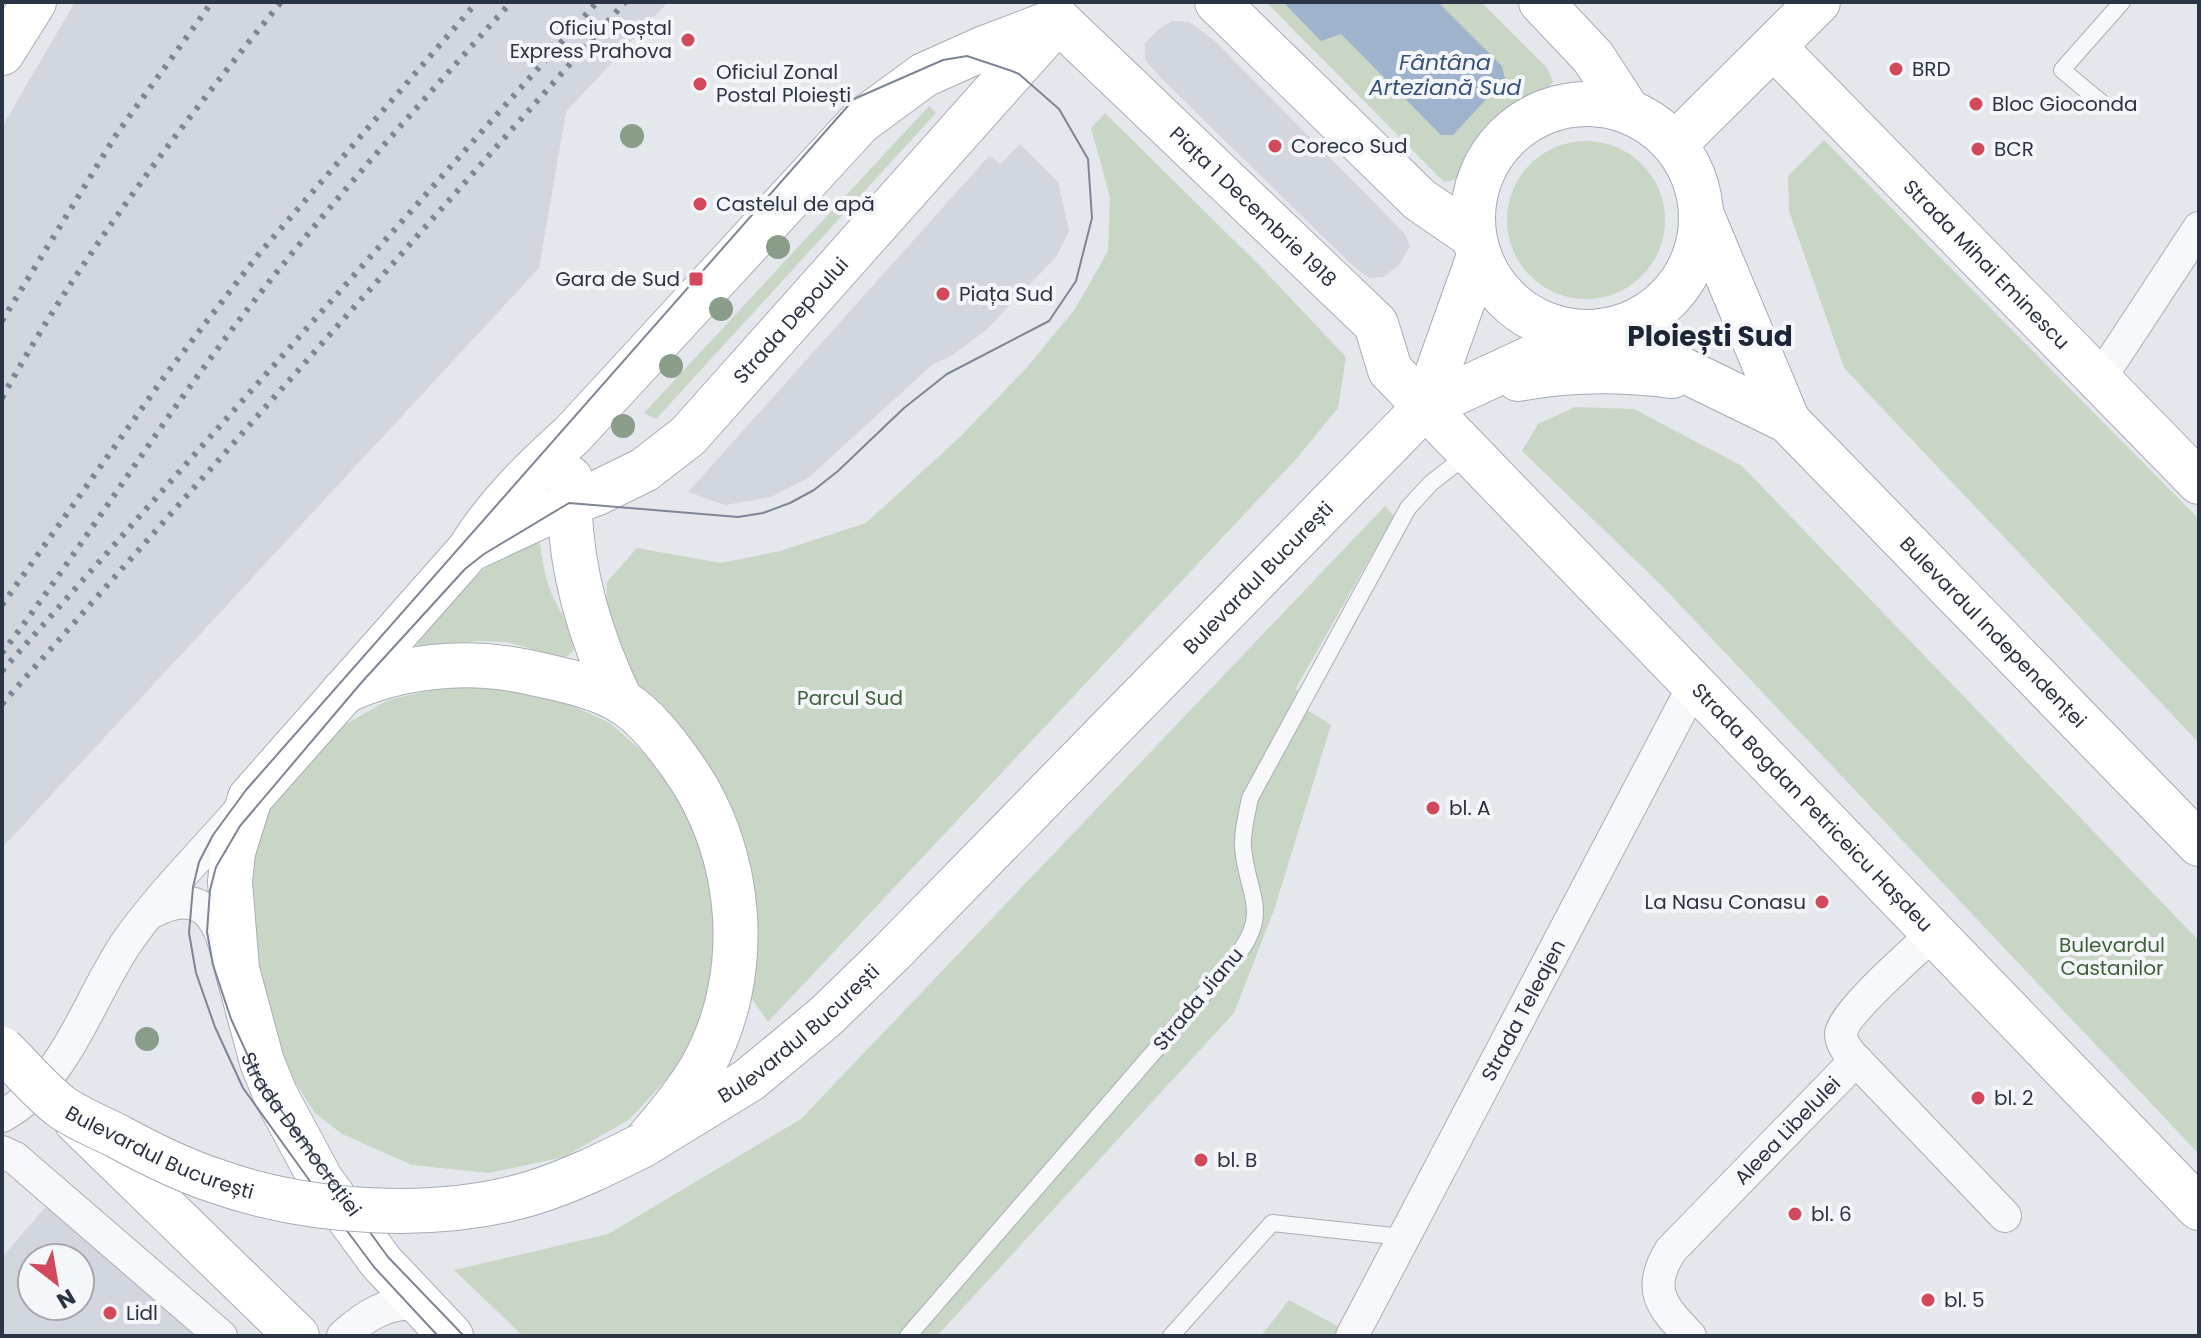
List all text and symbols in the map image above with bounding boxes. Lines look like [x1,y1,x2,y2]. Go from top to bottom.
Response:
place label: Oficiu Poștal Express Prahova [510,14,672,65]
marker: Oficiu Poștal Express Prahova [679,31,697,49]
water label: Fântâna Arteziană Sud [1368,47,1521,103]
place label: BRD [1912,55,1951,83]
place label: Oficiul Zonal Postal Ploiești [716,58,851,109]
marker: BRD [1887,60,1905,78]
marker: Oficiul Zonal Postal Ploiești [691,75,709,93]
place label: Bloc Gioconda [1992,90,2138,118]
marker: Bloc Gioconda [1967,95,1985,113]
street label: Piața 1 Decembrie 1918 [1163,120,1343,293]
place label: Coreco Sud [1291,132,1407,160]
place label: BCR [1994,135,2034,163]
marker: Coreco Sud [1266,137,1284,155]
marker: BCR [1969,140,1987,158]
street label: Strada Mihai Eminescu [1897,173,2076,356]
place label: Castelul de apă [716,190,875,218]
marker: Castelul de apă [691,195,709,213]
street label: Strada Depoului [727,251,855,390]
place label: Gara de Sud [555,265,680,293]
marker: Gara de Sud [687,270,705,288]
place label: Piața Sud [959,280,1053,308]
marker: Piața Sud [934,285,952,303]
district label: Ploiești Sud [1627,317,1793,356]
street label: Bulevardul București [1177,495,1339,660]
street label: Bulevardul Independenței [1893,530,2093,734]
street label: Strada Bogdan Petriceicu Hașdeu [1685,677,1939,938]
park label: Parcul Sud [797,684,903,712]
place label: bl. A [1449,794,1490,822]
marker: bl. A [1424,799,1442,817]
place label: La Nasu Conasu [1645,888,1806,916]
marker: La Nasu Conasu [1813,893,1831,911]
park label: Bulevardul Castanilor [2059,931,2165,982]
street label: Strada Teleajen [1474,934,1572,1086]
street label: Strada Jianu [1146,941,1250,1057]
street label: Bulevardul București [712,958,886,1110]
street label: Strada Democrației [234,1047,368,1222]
street label: Aleea Libelulei [1728,1070,1847,1191]
place label: bl. 2 [1994,1084,2033,1112]
marker: bl. 2 [1969,1089,1987,1107]
street label: Bulevardul București [60,1099,257,1206]
place label: bl. B [1217,1146,1257,1174]
marker: bl. B [1192,1151,1210,1169]
place label: bl. 6 [1811,1200,1852,1228]
marker: bl. 6 [1786,1205,1804,1223]
north arrow [16,1242,96,1322]
text: N [51,1281,81,1316]
place label: bl. 5 [1944,1286,1985,1314]
marker: bl. 5 [1919,1291,1937,1309]
place label: Lidl [126,1299,158,1327]
marker: Lidl [101,1304,119,1322]

